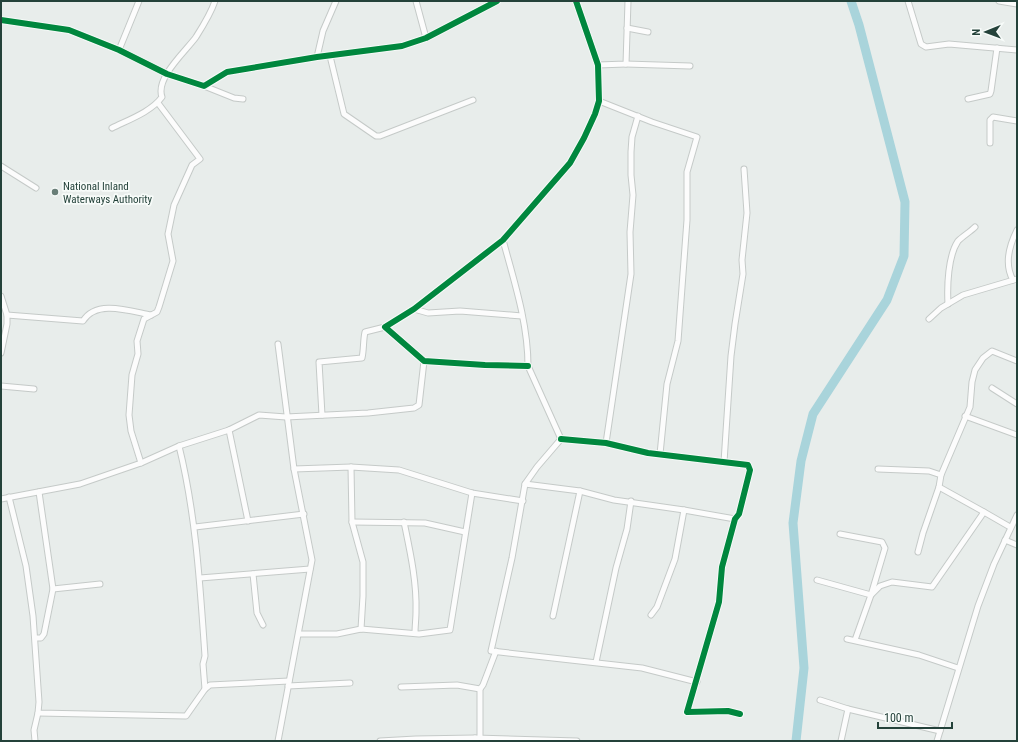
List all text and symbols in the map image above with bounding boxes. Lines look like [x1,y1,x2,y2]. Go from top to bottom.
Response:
north arrow [966,12,1006,52]
text: N [970,28,983,36]
place label: National Inland Waterways Authority [63,180,153,206]
marker: National Inland Waterways Authority [50,187,60,197]
scale bar [878,704,952,730]
text: 100 m [884,711,914,725]

